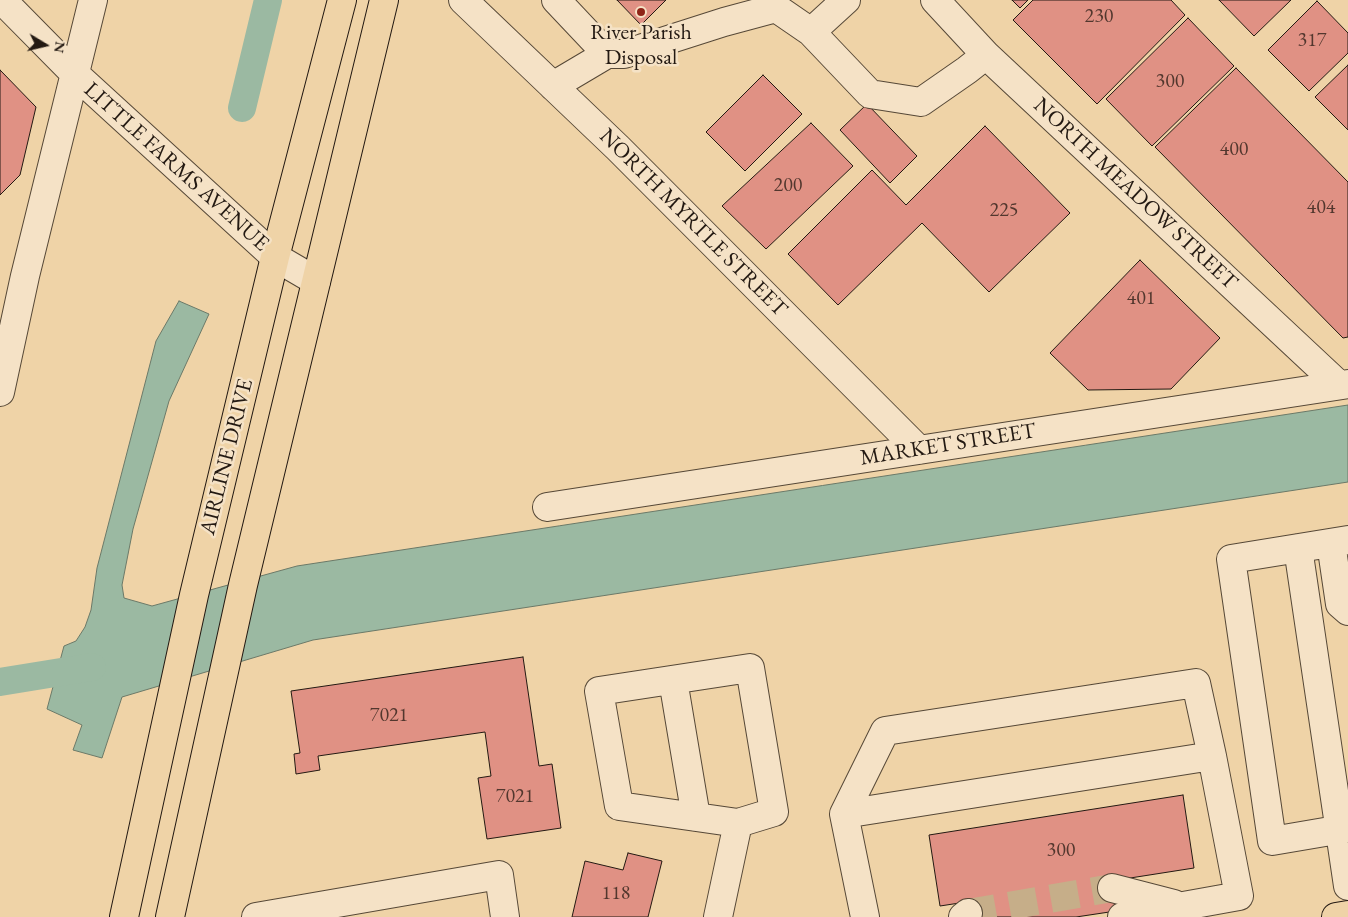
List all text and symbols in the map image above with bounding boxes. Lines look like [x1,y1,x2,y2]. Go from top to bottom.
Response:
house number: 230 [1085,5,1113,29]
marker: River Parish Disposal [635,6,647,18]
north arrow [20,20,70,70]
place label: River Parish Disposal [590,20,692,72]
house number: 317 [1298,29,1326,53]
text: N [50,40,70,54]
house number: 300 [1156,70,1184,94]
street label: LITTLE FARMS AVENUE [78,77,274,257]
street label: NORTH MEADOW STREET [1027,92,1243,296]
street label: NORTH MYRTLE STREET [593,123,793,323]
house number: 400 [1220,138,1248,162]
house number: 200 [774,174,802,198]
house number: 404 [1307,196,1335,220]
house number: 225 [990,199,1018,223]
house number: 401 [1127,287,1155,311]
street label: AIRLINE DRIVE [195,376,259,538]
street label: MARKET STREET [858,418,1038,472]
house number: 7021 [370,704,408,728]
house number: 7021 [496,785,534,809]
house number: 300 [1047,839,1075,863]
house number: 118 [602,882,630,906]

